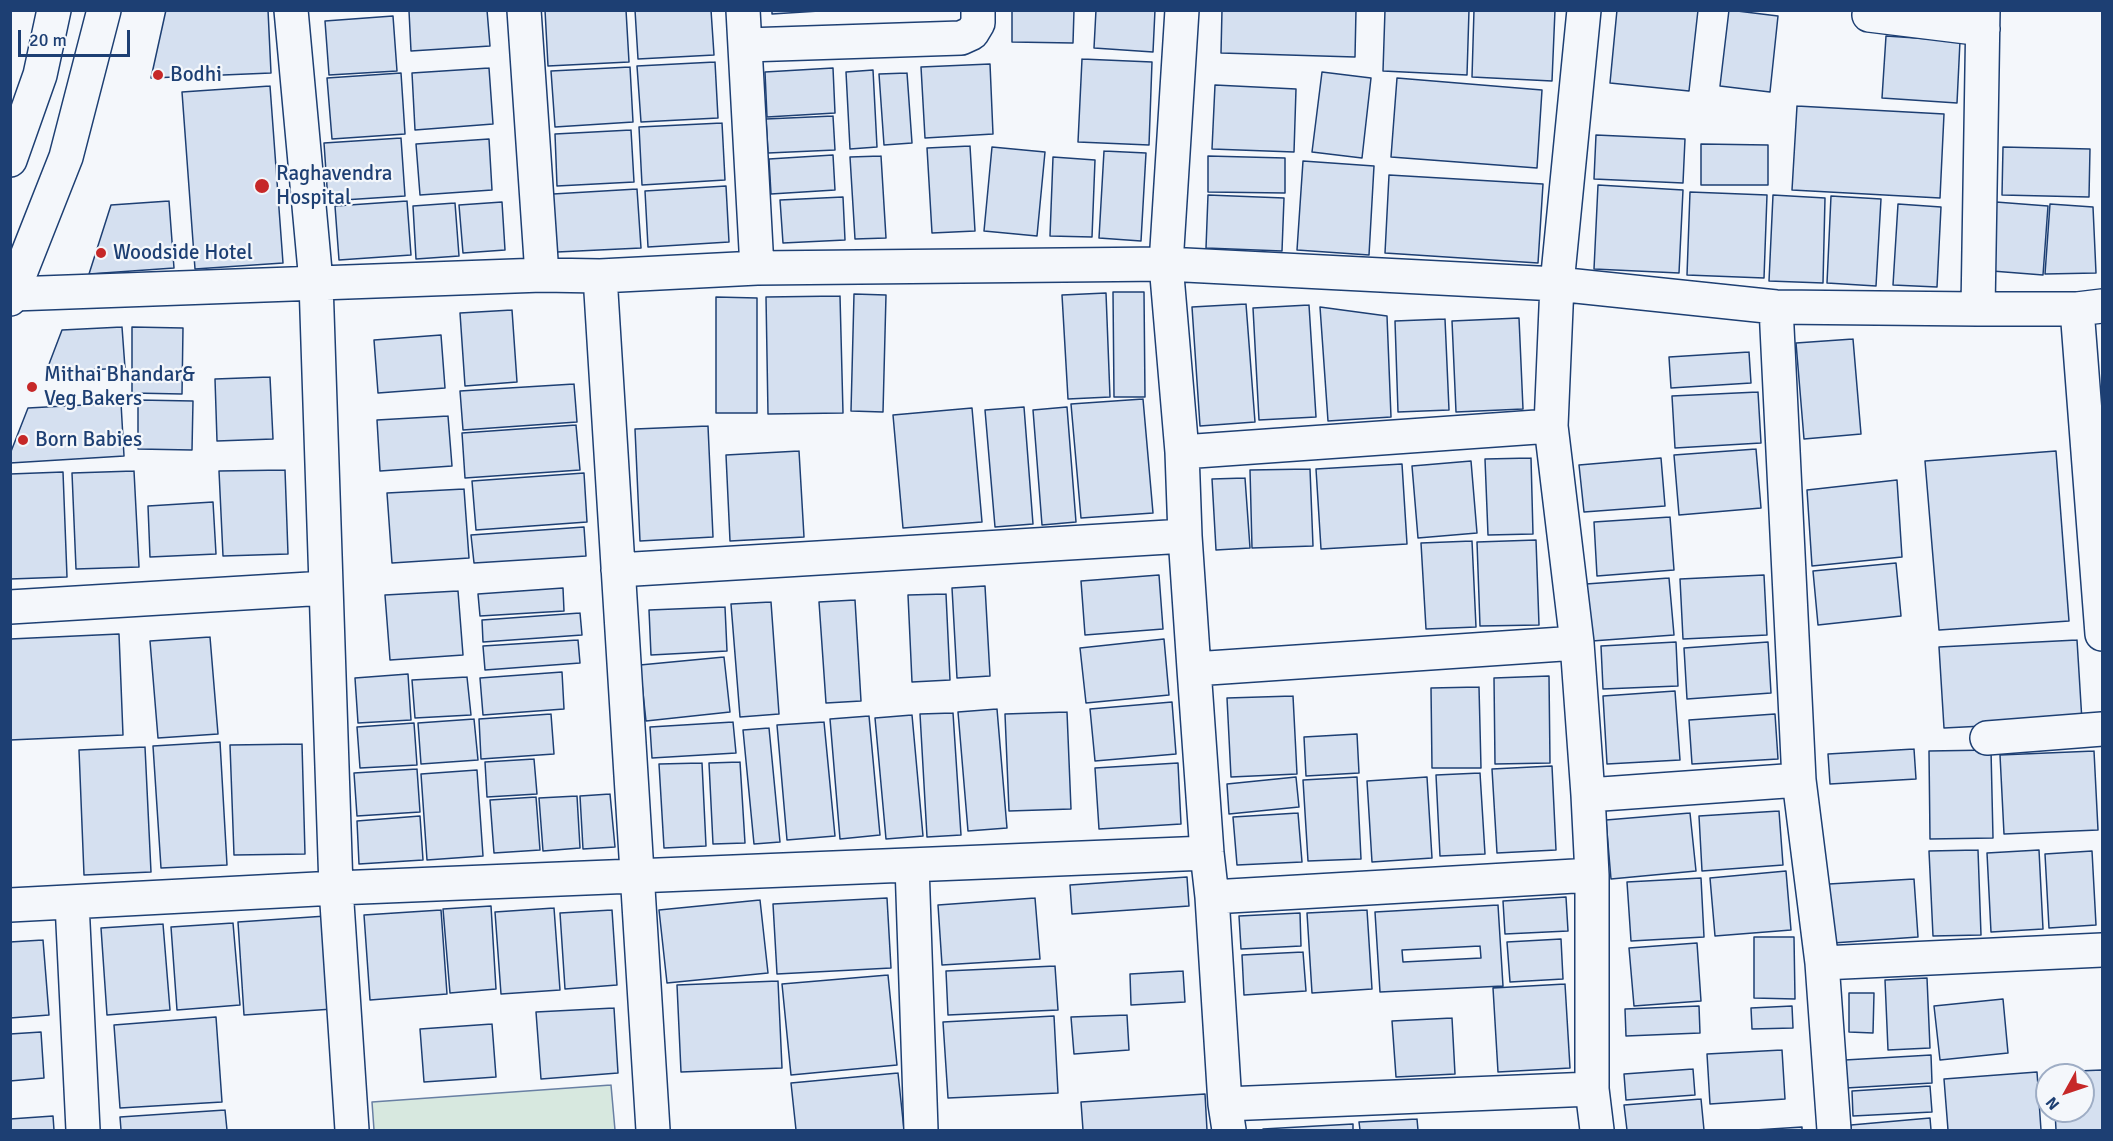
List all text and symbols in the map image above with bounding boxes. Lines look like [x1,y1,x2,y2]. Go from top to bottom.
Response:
scale bar [21,18,134,56]
text: 20 m [29,29,67,51]
place label: Bodhi [170,62,222,88]
marker: Bodhi [151,68,165,82]
place label: Raghavendra Hospital [276,161,392,211]
marker: Raghavendra Hospital [253,177,271,195]
place label: Woodside Hotel [113,240,253,266]
marker: Woodside Hotel [94,246,108,260]
place label: Mithai Bhandar& Veg Bakers [44,362,195,412]
marker: Mithai Bhandar& Veg Bakers [25,380,39,394]
place label: Born Babies [35,427,142,453]
marker: Born Babies [16,433,30,447]
north arrow [2035,1063,2095,1123]
text: N [2042,1093,2064,1114]

